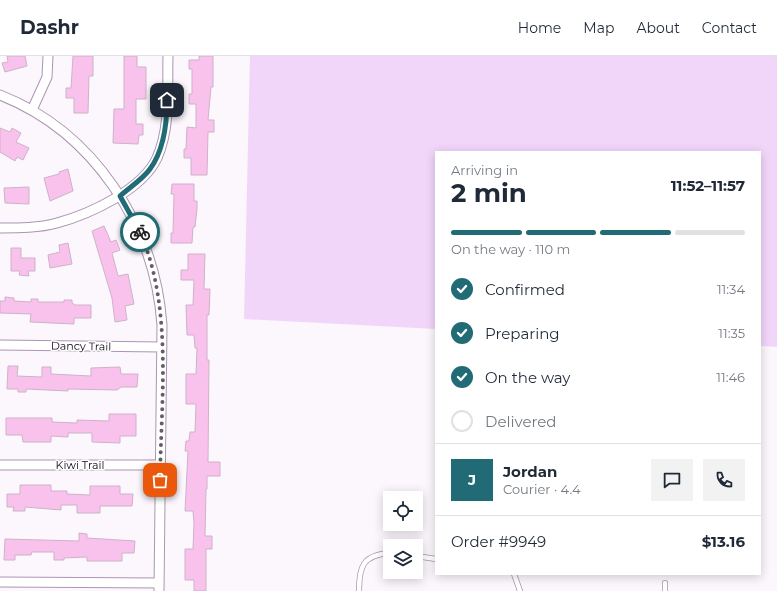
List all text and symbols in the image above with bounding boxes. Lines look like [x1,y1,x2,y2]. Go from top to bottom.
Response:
text: Dashr [20,16,79,39]
text: Home [518,19,561,37]
text: Map [583,19,614,37]
text: About [636,19,680,37]
text: Contact [702,19,757,37]
pin [150,83,184,117]
icon: home [156,89,178,111]
text: Arriving in [451,162,518,178]
text: 11:52–11:57 [671,176,745,195]
text: 2 min [451,177,527,209]
courier [120,212,160,252]
icon: bike [129,221,151,243]
text: On the way · 110 m [451,241,570,257]
icon: check [451,278,473,300]
text: Confirmed [485,280,565,299]
text: 11:34 [717,281,745,297]
icon: check [451,322,473,344]
text: Preparing [485,324,560,343]
text: 11:35 [718,325,745,341]
street label: Dancy Trail [51,338,111,354]
icon: check [451,366,473,388]
text: On the way [485,368,570,387]
text: 11:46 [716,369,745,385]
text: Delivered [485,412,557,431]
street label: Kiwi Trail [56,458,104,472]
button: chat [651,459,693,501]
button: phone [703,459,745,501]
text: Jordan [503,462,557,481]
pin [143,463,177,497]
icon: bag [149,469,171,491]
text: J [468,470,476,489]
text: Courier · 4.4 [503,481,581,497]
map controls [383,491,423,579]
button: locate [383,491,423,531]
text: Order #9949 [451,532,546,551]
text: $13.16 [702,532,745,551]
button: layers [383,539,423,579]

